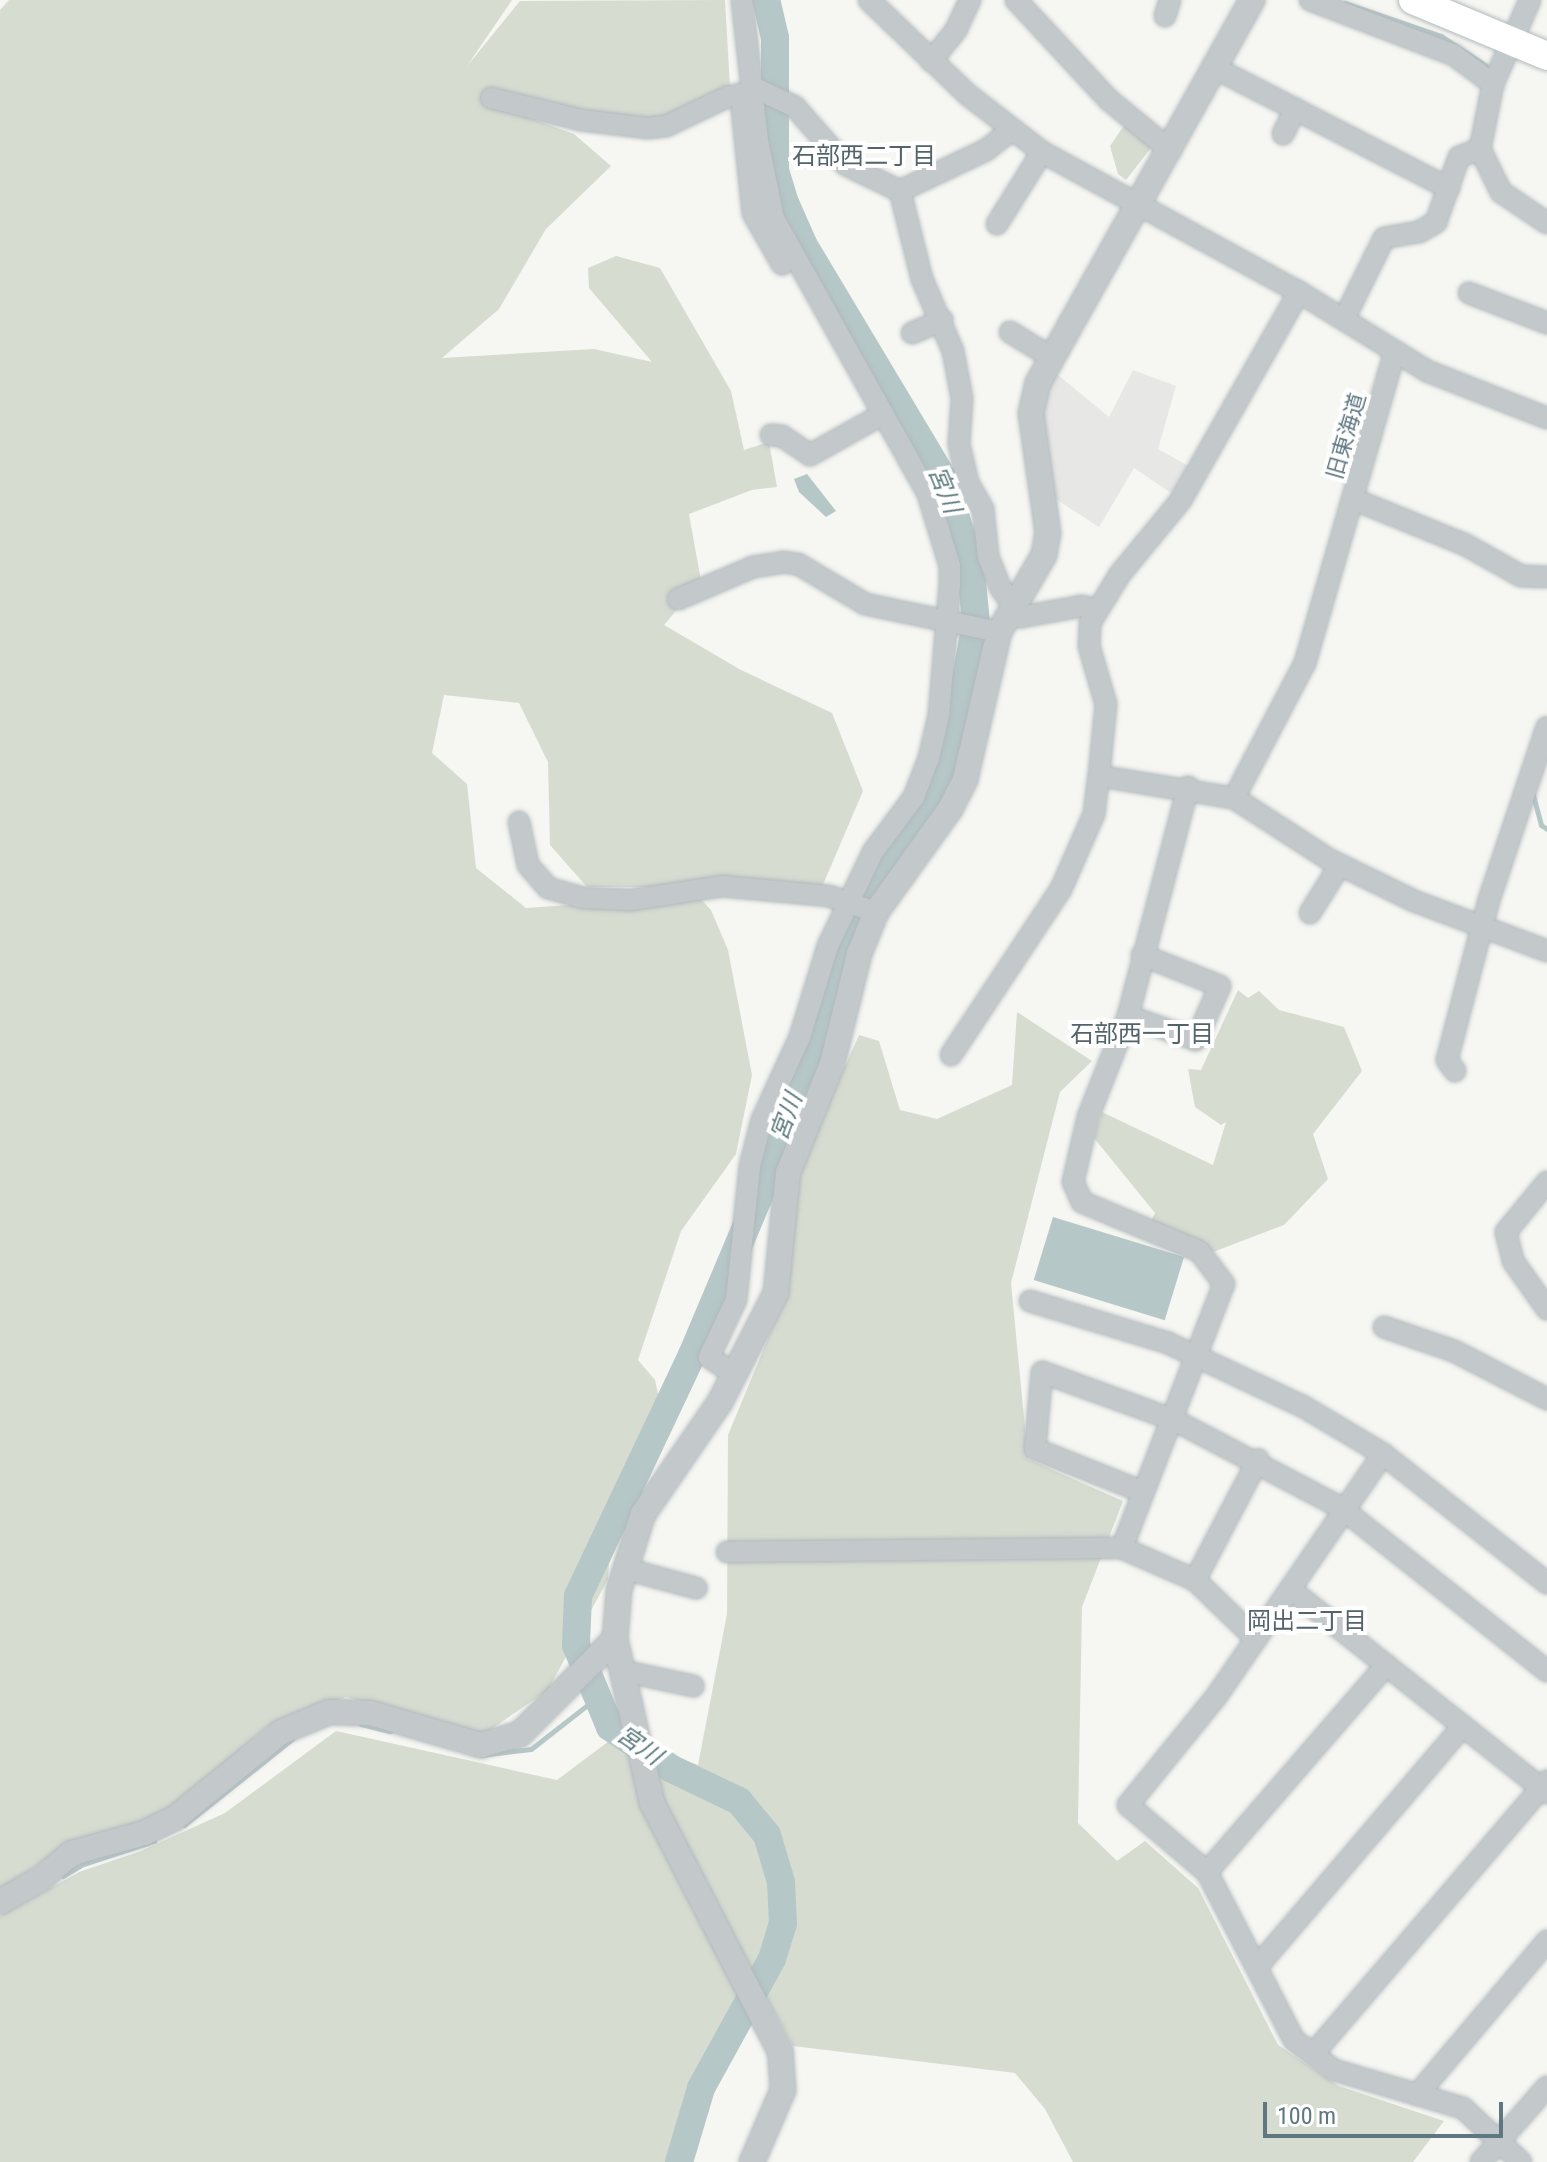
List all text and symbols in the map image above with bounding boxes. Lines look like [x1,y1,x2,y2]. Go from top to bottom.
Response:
district label: 石部西二丁目 [792,143,936,171]
street label: 旧東海道 [1321,390,1371,482]
water label: 宮川 [922,462,966,518]
district label: 石部西一丁目 [1070,1021,1214,1049]
water label: 宮川 [765,1090,809,1144]
district label: 岡出二丁目 [1247,1608,1367,1636]
water label: 宮川 [611,1720,667,1772]
scale bar [1267,2086,1507,2136]
text: 100 m [1277,2102,1336,2130]

